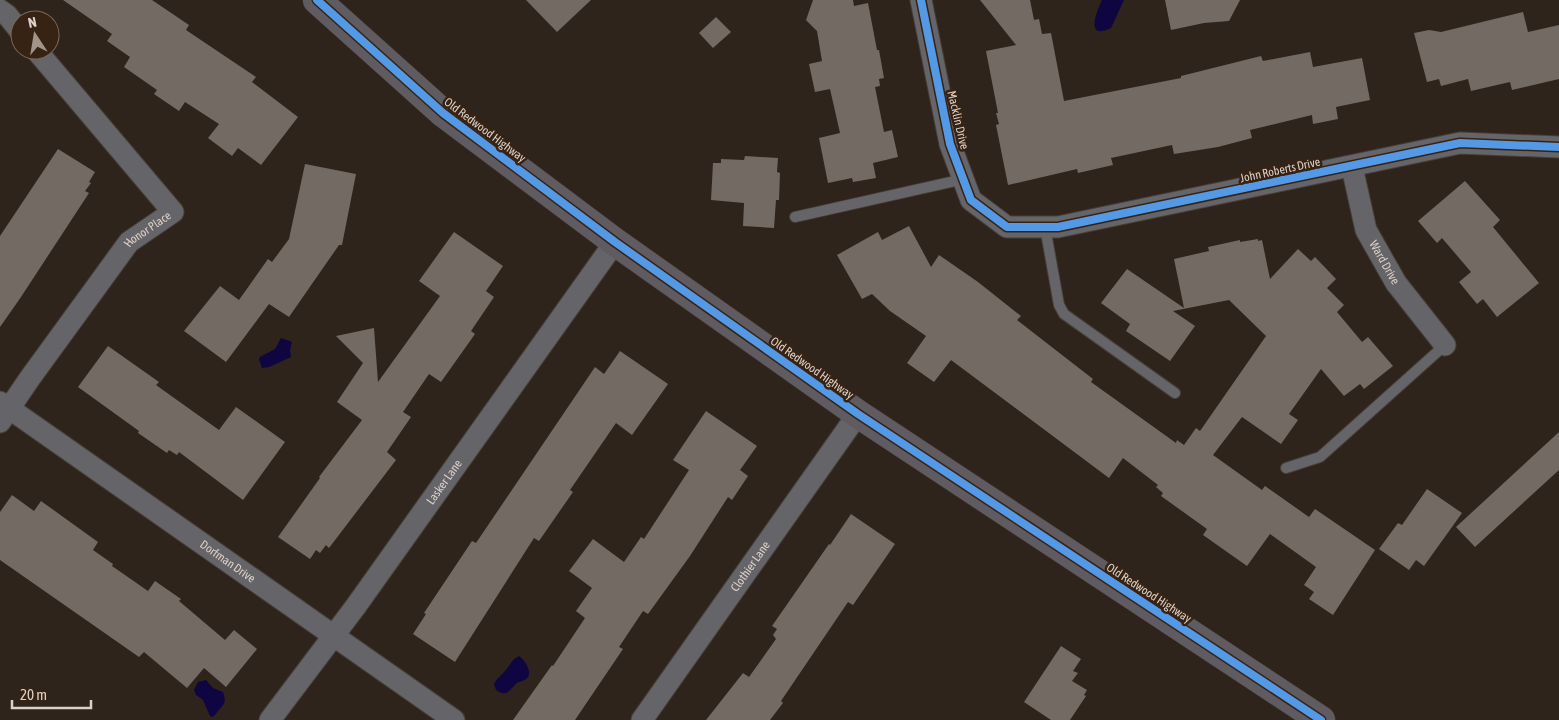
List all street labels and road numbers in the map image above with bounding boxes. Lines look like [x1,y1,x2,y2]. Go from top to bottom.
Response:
street label: Macklin Drive [944,89,972,151]
street label: Old Redwood Highway [441,95,529,165]
street label: John Roberts Drive [1239,155,1321,185]
street label: Honor Place [121,208,174,250]
street label: Ward Drive [1366,238,1402,287]
street label: Old Redwood Highway [768,334,856,402]
street label: Lasker Lane [424,457,465,507]
street label: Dorfman Drive [197,537,258,586]
street label: Clothier Lane [728,539,773,594]
street label: Old Redwood Highway [1104,560,1194,626]

